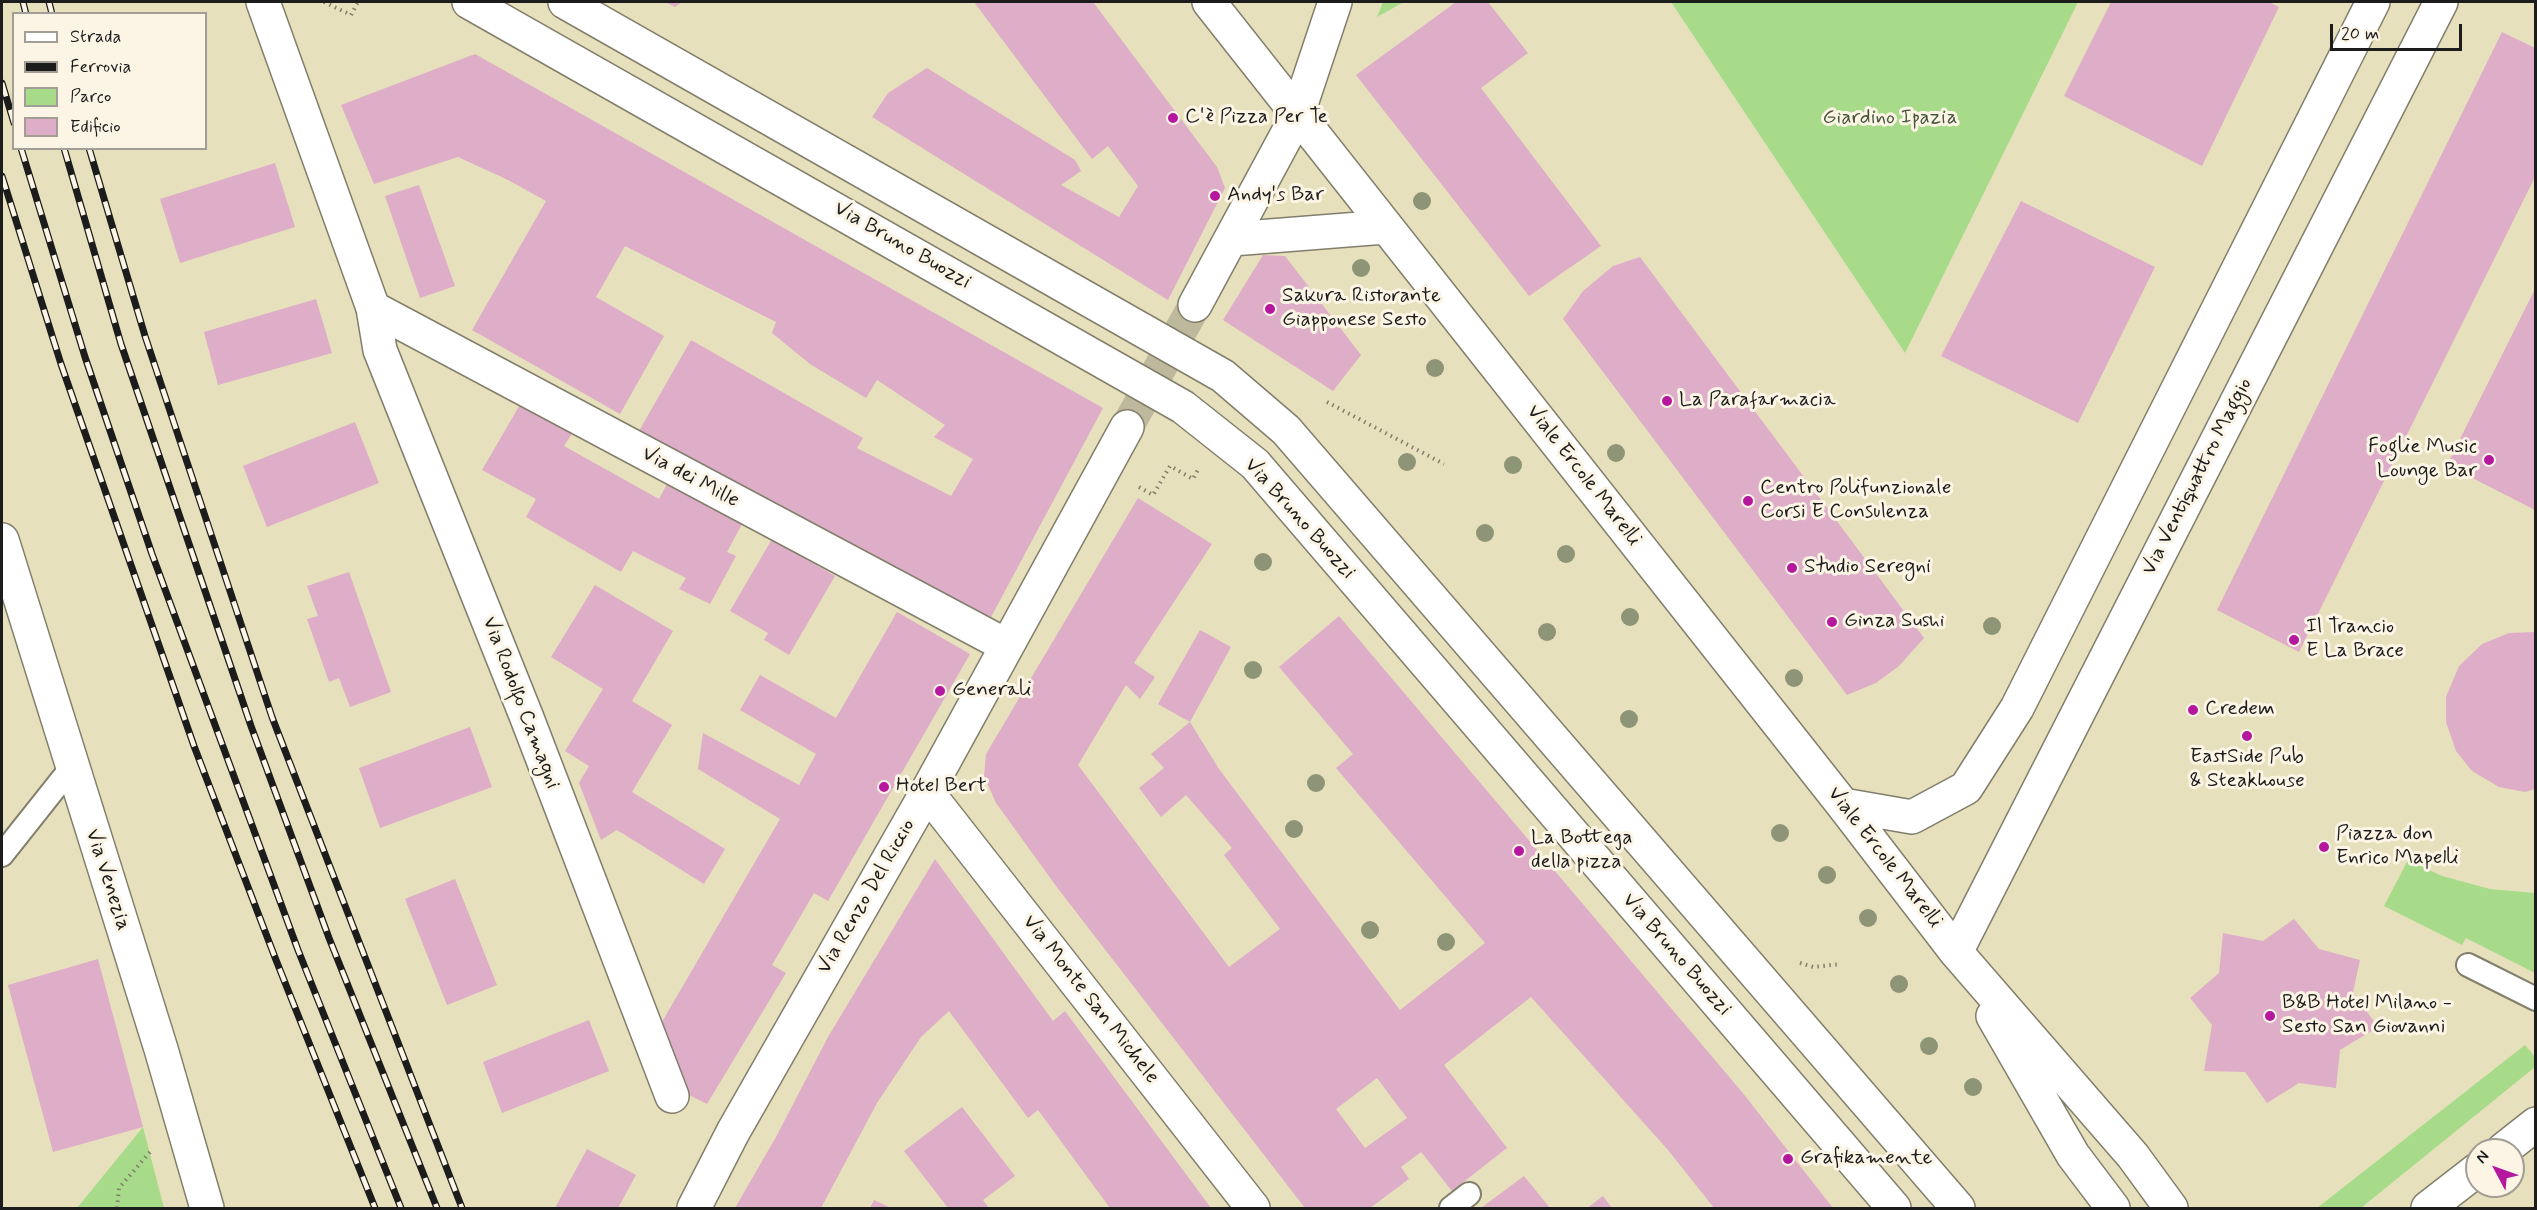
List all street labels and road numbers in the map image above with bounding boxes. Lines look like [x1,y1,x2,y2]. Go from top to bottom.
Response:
street label: Via Bruno Buozzi [829,197,975,295]
street label: Via Ventiquattro Maggio [2137,374,2259,580]
street label: Viale Ercole Marelli [1520,400,1646,552]
street label: Via dei Mille [637,442,743,514]
street label: Via Bruno Buozzi [1238,453,1360,585]
street label: Via Rodolfo Camagni [476,613,564,793]
street label: Viale Ercole Marelli [1821,782,1947,934]
street label: Via Renzo Del Riccio [812,815,922,979]
street label: Via Venezia [79,826,135,934]
street label: Via Bruno Buozzi [1616,889,1736,1021]
street label: Via Monte San Michele [1016,910,1164,1090]

